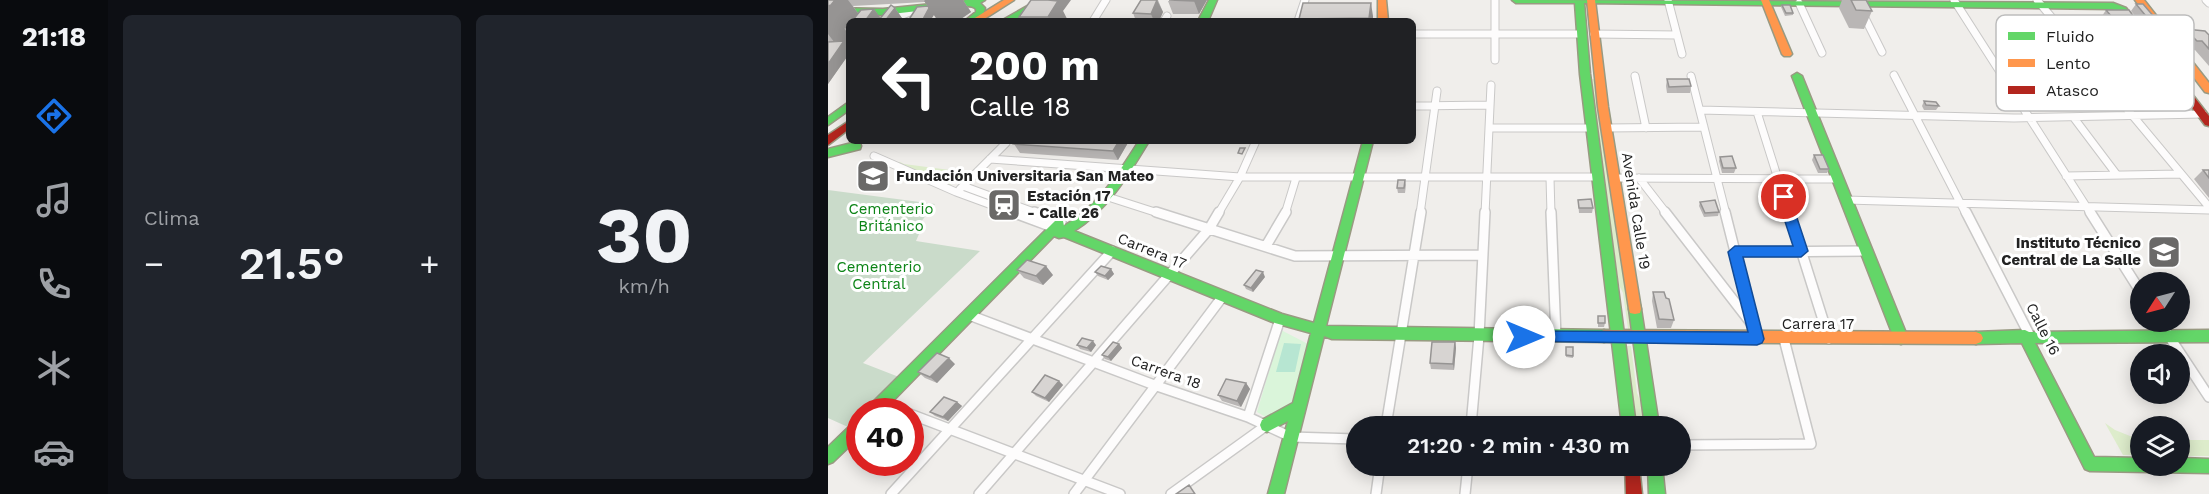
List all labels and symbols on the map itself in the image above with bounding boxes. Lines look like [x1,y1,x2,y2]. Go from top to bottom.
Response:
legend [1996,15,2194,111]
text: Fluido [2046,27,2094,46]
text: Lento [2046,54,2091,73]
text: Atasco [2046,81,2099,100]
street label: Avenida Calle 19 [1618,151,1654,271]
school or university icon: Fundación Universitaria San Mateo [855,158,891,194]
place label: Fundación Universitaria San Mateo [896,167,1154,185]
pin [1758,171,1809,222]
station icon: Estación 17 - Calle 26 [986,187,1022,223]
place label: Estación 17 - Calle 26 [1027,187,1111,222]
park label: Cementerio Británico [848,200,934,235]
street label: Carrera 17 [1115,229,1189,273]
place label: Instituto Técnico Central de La Salle [2001,234,2141,269]
school or university icon: Instituto Técnico Central de La Salle [2146,234,2182,270]
park label: Cementerio Central [836,258,922,293]
north arrow [2130,272,2190,332]
street label: Calle 16 [2022,300,2064,358]
position arrow [1492,305,1556,369]
street label: Carrera 17 [1782,315,1854,333]
street label: Carrera 18 [1128,351,1204,393]
speed limit sign: 40 [846,398,924,476]

